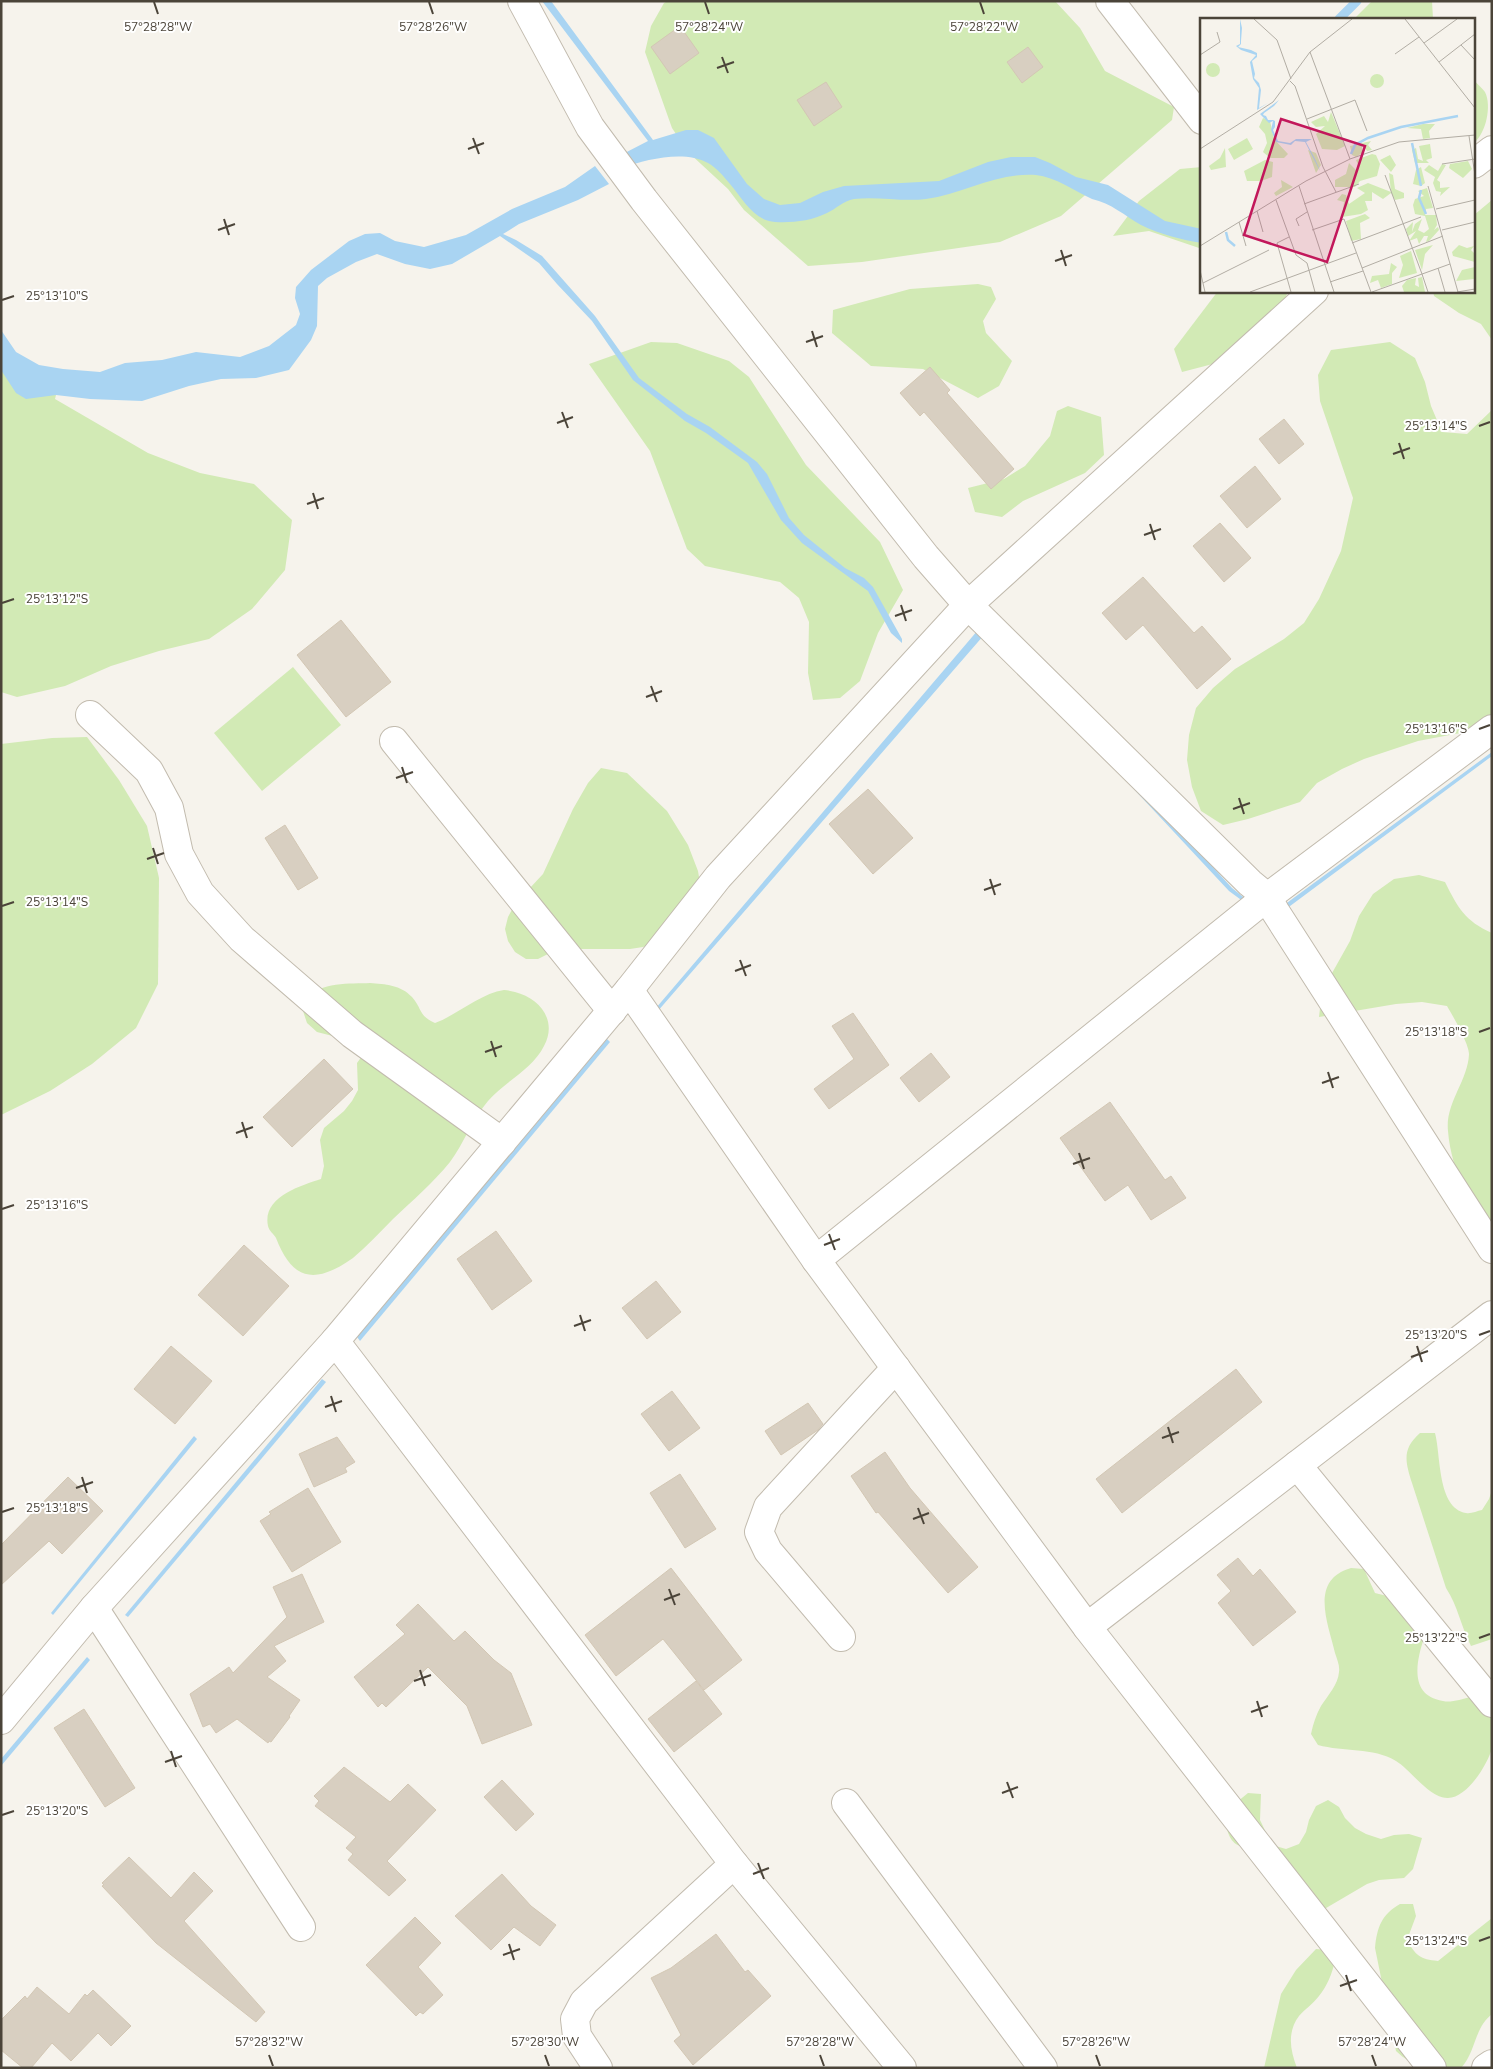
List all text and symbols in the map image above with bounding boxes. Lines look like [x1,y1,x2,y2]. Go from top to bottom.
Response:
inset map [1200,18,1476,292]
text: 57°28'28"W [124,19,192,35]
text: 57°28'26"W [399,19,467,35]
text: 57°28'24"W [675,19,743,35]
text: 57°28'22"W [950,19,1018,35]
text: 25°13'10"S [26,288,88,304]
text: 25°13'14"S [1405,418,1467,434]
text: 25°13'12"S [26,591,88,607]
text: 25°13'16"S [1405,721,1467,737]
text: 25°13'14"S [26,894,88,910]
text: 25°13'18"S [1405,1024,1467,1040]
text: 25°13'16"S [26,1197,88,1213]
text: 25°13'20"S [1405,1327,1467,1343]
text: 25°13'18"S [26,1500,88,1516]
text: 25°13'22"S [1405,1630,1467,1646]
text: 25°13'20"S [26,1803,88,1819]
text: 25°13'24"S [1405,1933,1467,1949]
text: 57°28'32"W [235,2034,303,2050]
text: 57°28'30"W [511,2034,579,2050]
text: 57°28'28"W [786,2034,854,2050]
text: 57°28'26"W [1062,2034,1130,2050]
text: 57°28'24"W [1338,2034,1406,2050]

